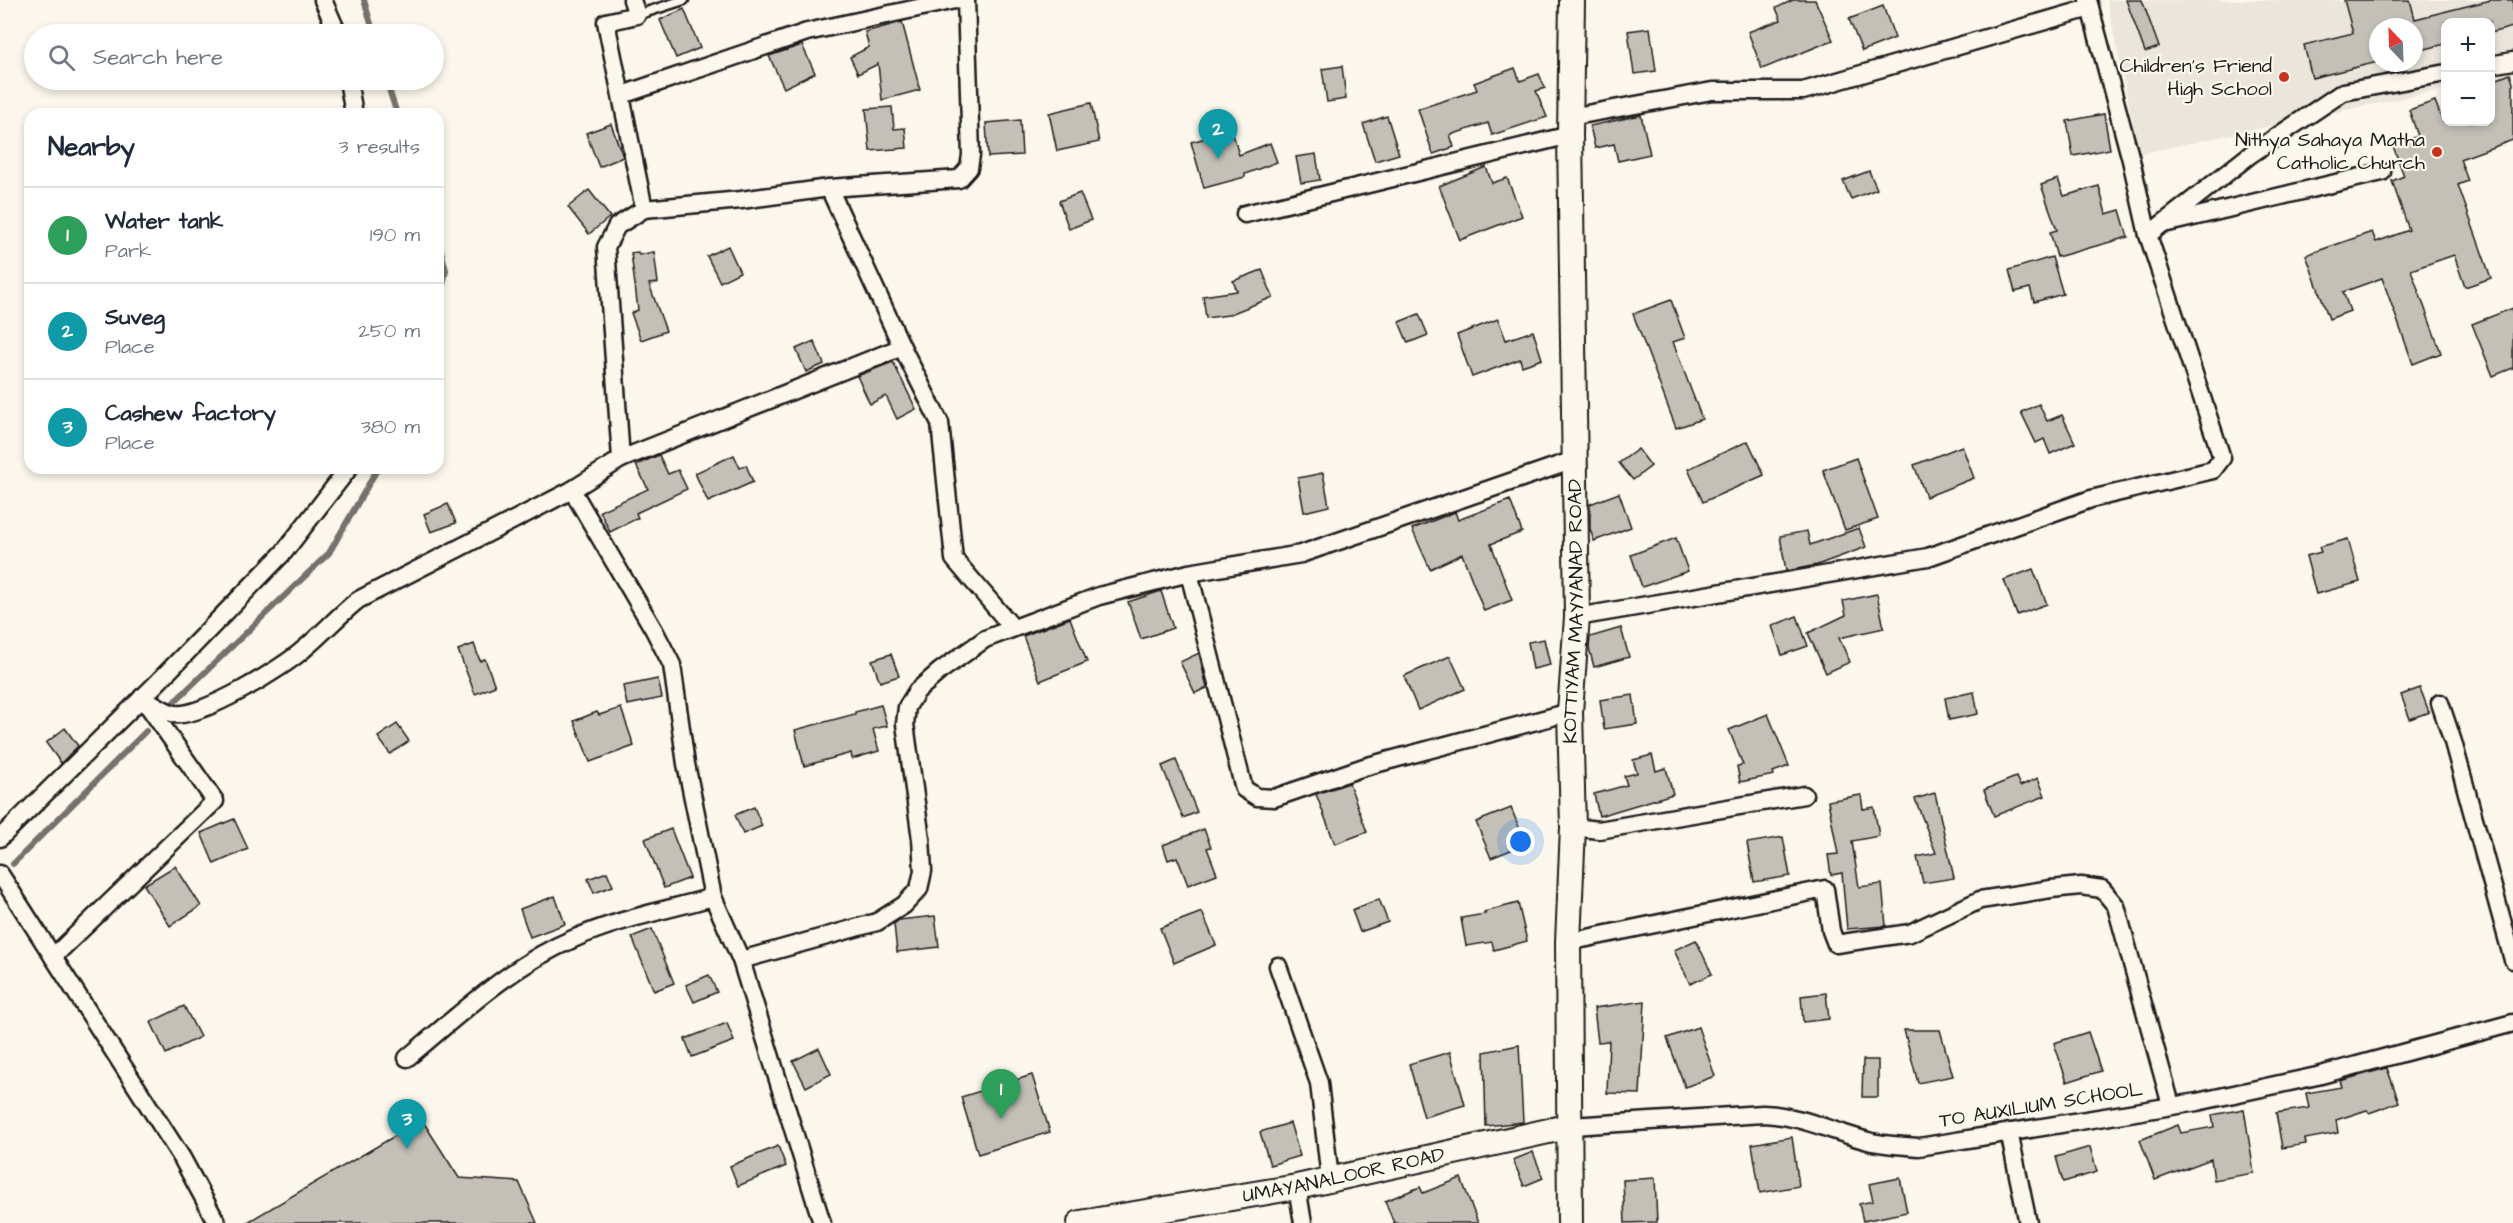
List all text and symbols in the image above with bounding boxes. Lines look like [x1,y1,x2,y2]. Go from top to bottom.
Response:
north arrow [2369,18,2423,72]
map controls [2441,18,2495,126]
button: + [2441,18,2495,72]
search box [24,24,444,90]
icon: search [45,41,78,74]
text: Search here [93,42,223,73]
place label: Children's Friend High School [2119,52,2272,104]
marker: Children's Friend High School [2277,70,2291,84]
button: − [2441,72,2495,126]
pin: 2 [1198,110,1238,159]
place label: Nithya Sahaya Matha Catholic Church [2235,126,2425,177]
text: Nearby [48,129,135,165]
text: 3 results [338,133,420,161]
marker: Nithya Sahaya Matha Catholic Church [2430,145,2444,159]
text: Water tank [105,206,223,237]
text: 1 [66,221,69,249]
text: 190 m [370,221,420,249]
text: Park [105,237,151,265]
text: Suveg [105,302,165,333]
text: 2 [62,317,73,345]
text: 250 m [358,317,420,345]
text: Place [105,333,155,361]
text: Cashew factory [105,398,276,429]
text: 3 [62,413,73,441]
text: 380 m [361,413,420,441]
text: Place [105,429,155,457]
street label: KOTTIYAM MAYYANAD ROAD [1556,479,1591,744]
your location [1506,827,1535,856]
pin: 1 [982,1070,1020,1119]
street label: TO AUXILIUM SCHOOL [1937,1075,2145,1135]
pin: 3 [388,1100,426,1149]
street label: UMAYANALOOR ROAD [1241,1141,1447,1210]

